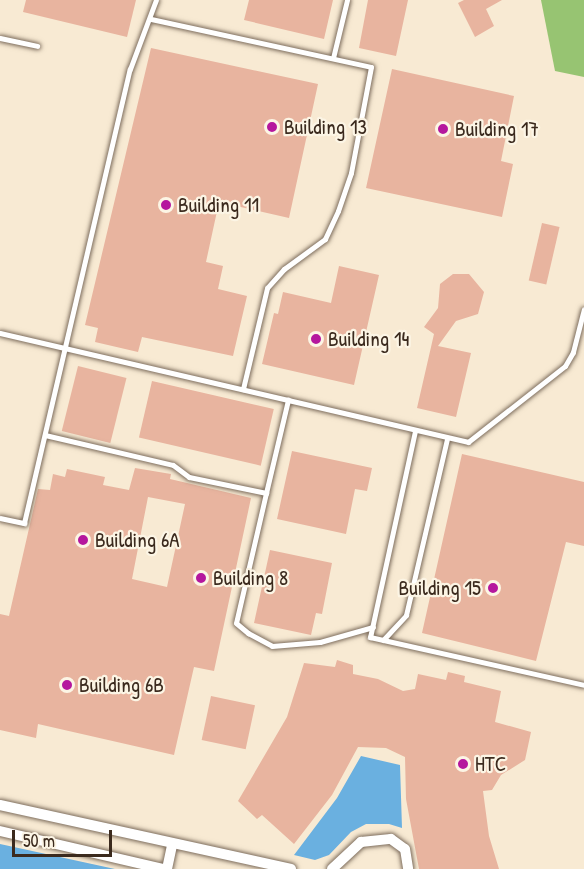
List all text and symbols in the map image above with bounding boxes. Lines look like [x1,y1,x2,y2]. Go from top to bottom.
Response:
place label: Building 13 [284,114,367,140]
place label: Building 17 [455,116,539,142]
marker: Building 13 [265,120,279,134]
marker: Building 17 [436,122,450,136]
place label: Building 11 [178,192,259,218]
marker: Building 11 [159,198,173,212]
place label: Building 14 [328,326,409,352]
marker: Building 14 [309,332,323,346]
place label: Building 6A [95,527,180,553]
marker: Building 6A [76,533,90,547]
place label: Building 8 [213,565,288,591]
marker: Building 8 [194,571,208,585]
place label: Building 15 [399,575,481,601]
marker: Building 15 [486,581,500,595]
place label: Building 6B [79,672,164,698]
marker: Building 6B [60,678,74,692]
place label: HTC [475,751,506,777]
marker: HTC [456,757,470,771]
scale bar [15,818,116,856]
text: 50 m [23,828,55,853]

